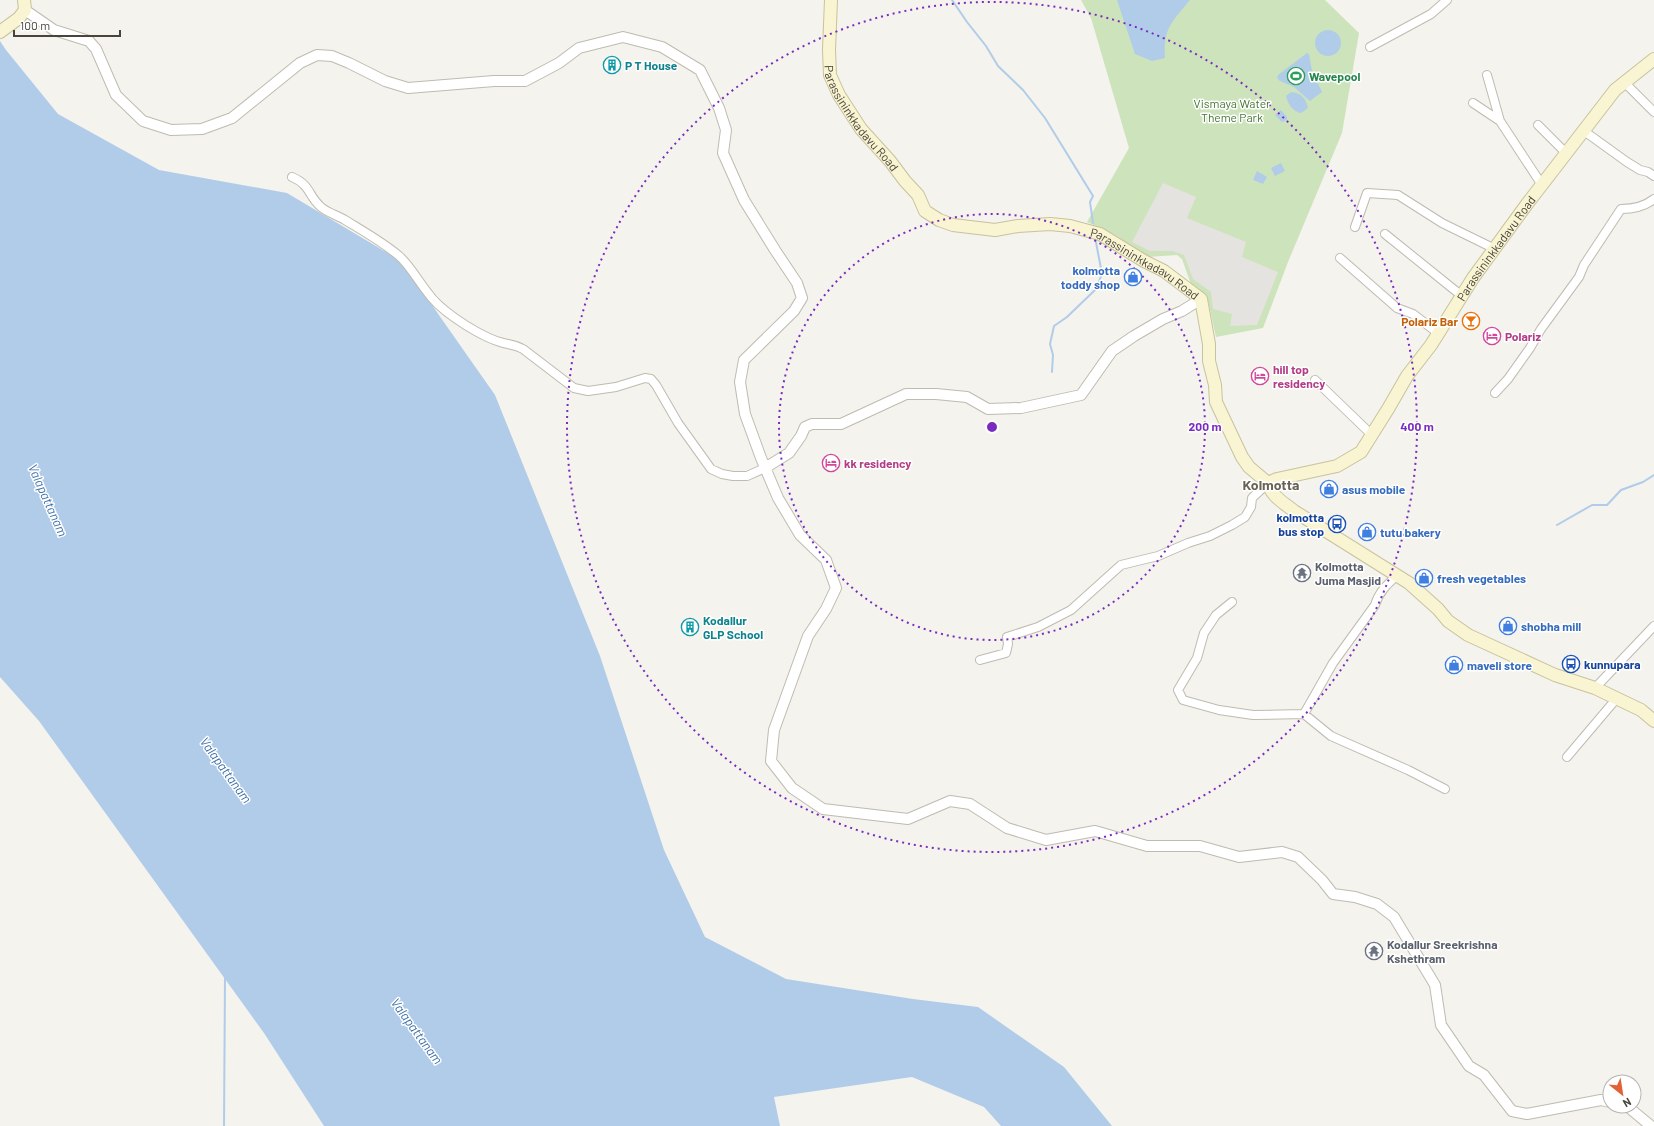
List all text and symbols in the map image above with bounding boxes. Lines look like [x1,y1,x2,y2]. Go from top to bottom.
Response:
scale bar [14,12,120,38]
text: 100 m [20,18,50,32]
building icon: P T House [602,55,622,75]
place label: P T House [625,58,678,72]
street label: Parassininkkadavu Road [822,65,902,173]
sports icon: Wavepool [1286,66,1306,86]
place label: Wavepool [1309,69,1361,83]
park label: Vismaya Water Theme Park [1194,96,1271,124]
street label: Parassininkkadavu Road [1454,193,1538,303]
street label: Parassininkkadavu Road [1089,225,1202,302]
place label: kolmotta toddy shop [1061,263,1120,291]
shop icon: kolmotta toddy shop [1123,267,1143,287]
bar icon: Polariz Bar [1461,311,1481,331]
place label: Polariz Bar [1401,314,1458,328]
hotel icon: Polariz [1482,326,1502,346]
place label: Polariz [1505,329,1541,343]
place label: hill top residency [1273,362,1325,390]
hotel icon: hill top residency [1250,366,1270,386]
text: 200 m [1189,419,1221,433]
text: 400 m [1400,419,1434,433]
centre of rings [985,420,999,434]
hotel icon: kk residency [821,453,841,473]
place label: kk residency [844,456,911,470]
water label: Valapattanam [25,461,71,539]
district label: Kolmotta [1243,476,1299,493]
shop icon: asus mobile [1319,479,1339,499]
place label: asus mobile [1342,482,1406,496]
place label: kolmotta bus stop [1277,510,1324,538]
bus stop icon: kolmotta bus stop [1327,514,1347,534]
shop icon: tutu bakery [1357,522,1377,542]
place label: tutu bakery [1380,525,1441,539]
place label: Kolmotta Juma Masjid [1315,559,1381,587]
temple icon: Kolmotta Juma Masjid [1292,563,1312,583]
shop icon: fresh vegetables [1414,568,1434,588]
place label: fresh vegetables [1437,571,1526,585]
place label: Kodallur GLP School [703,613,763,641]
shop icon: shobha mill [1498,616,1518,636]
building icon: Kodallur GLP School [680,617,700,637]
place label: shobha mill [1521,619,1581,633]
bus stop icon: kunnupara [1561,654,1581,674]
shop icon: maveli store [1444,655,1464,675]
place label: kunnupara [1584,657,1641,671]
place label: maveli store [1467,658,1533,672]
water label: Valapattanam [197,734,255,806]
place label: Kodallur Sreekrishna Kshethram [1387,937,1498,965]
temple icon: Kodallur Sreekrishna Kshethram [1364,941,1384,961]
water label: Valapattanam [388,995,446,1067]
north arrow [1602,1074,1642,1114]
text: N [1621,1096,1634,1111]

